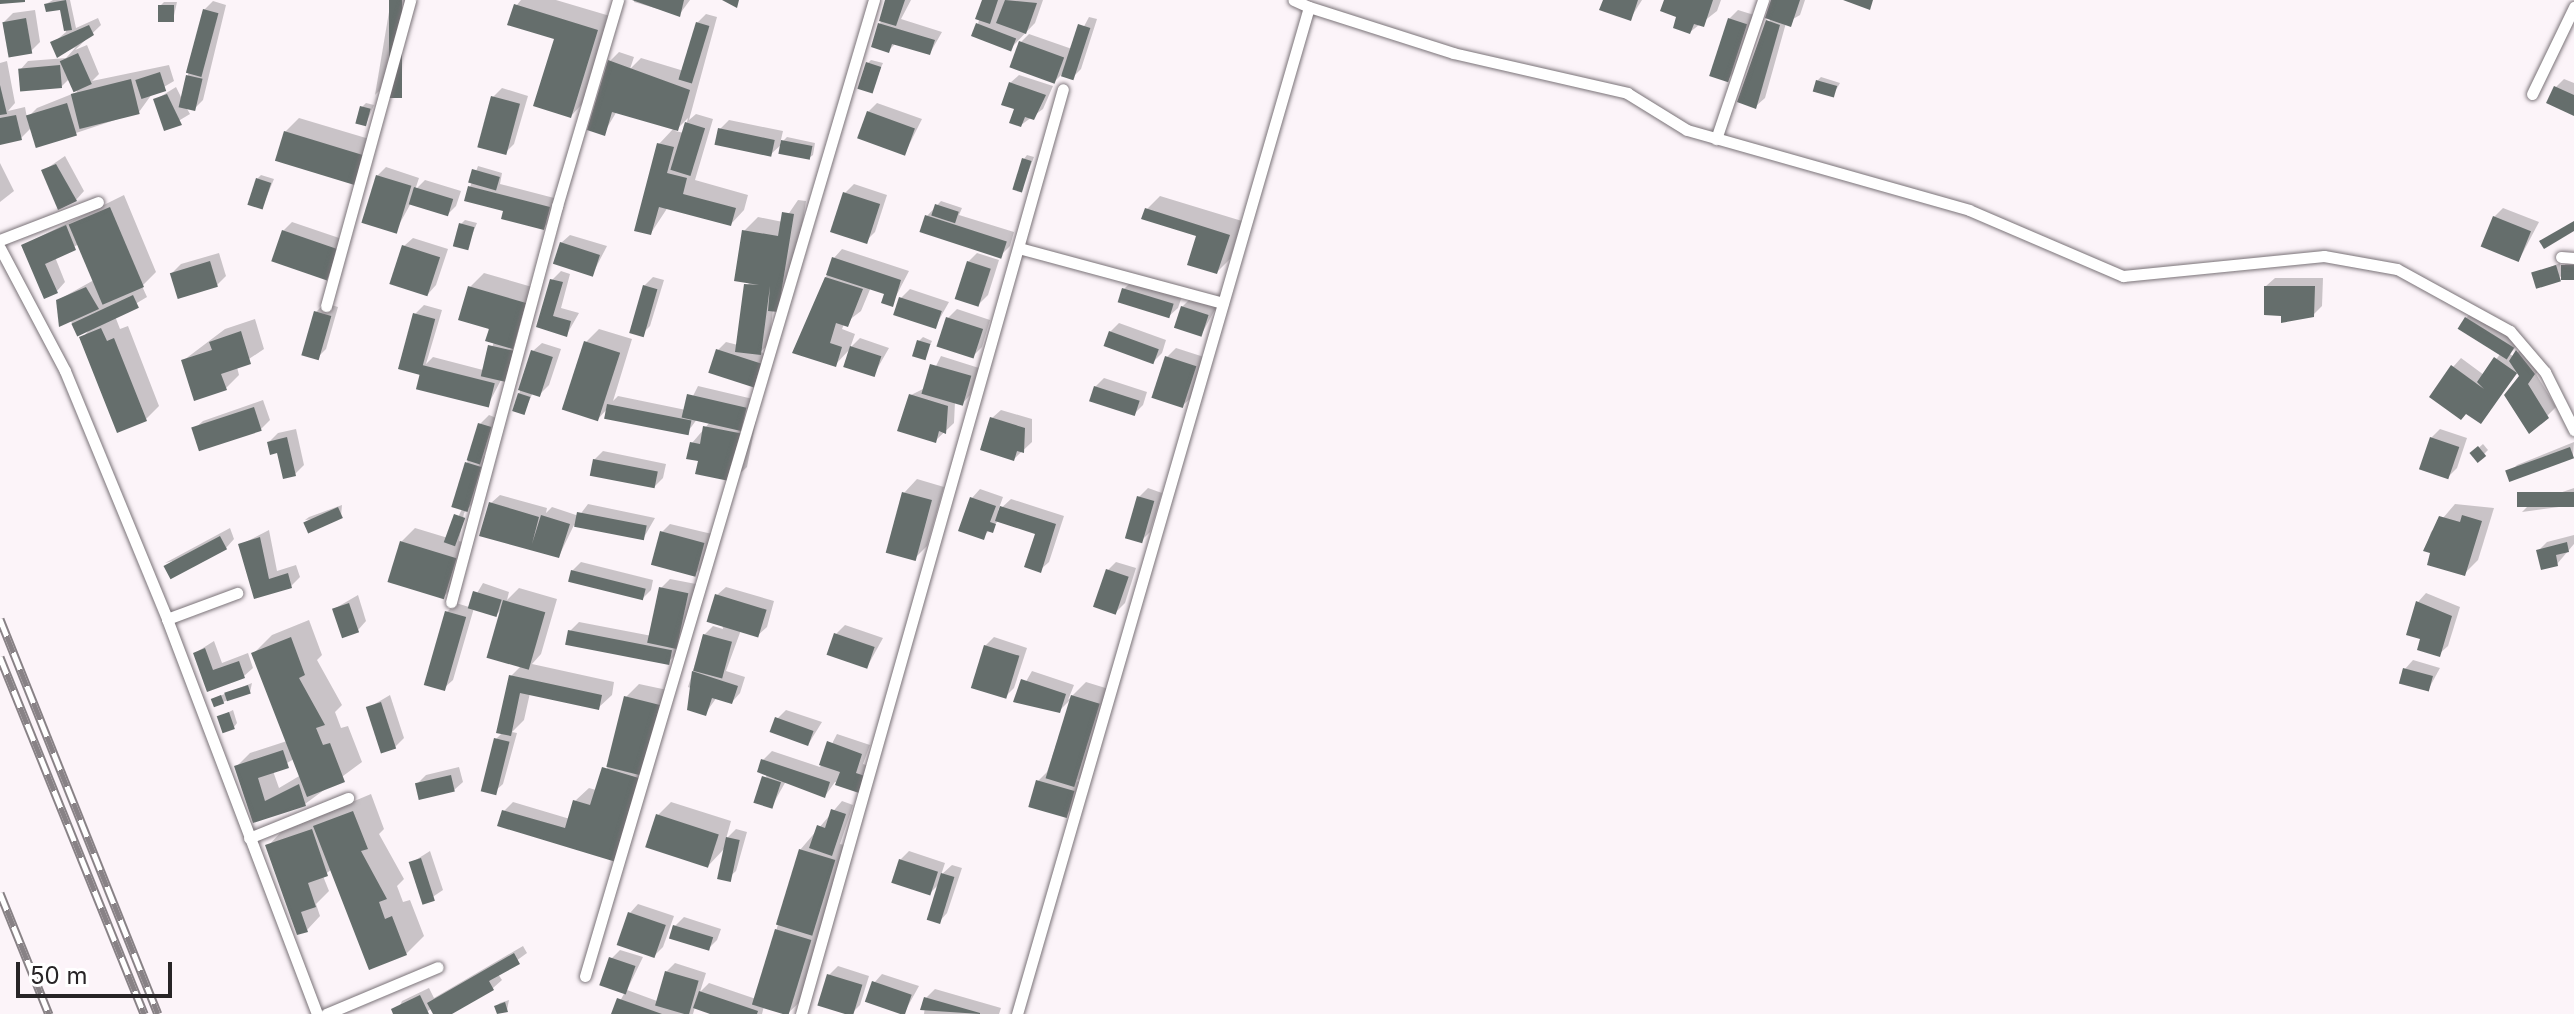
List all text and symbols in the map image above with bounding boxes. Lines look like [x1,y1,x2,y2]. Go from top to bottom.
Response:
scale bar [20,946,176,996]
text: 50 m [30,961,88,990]

